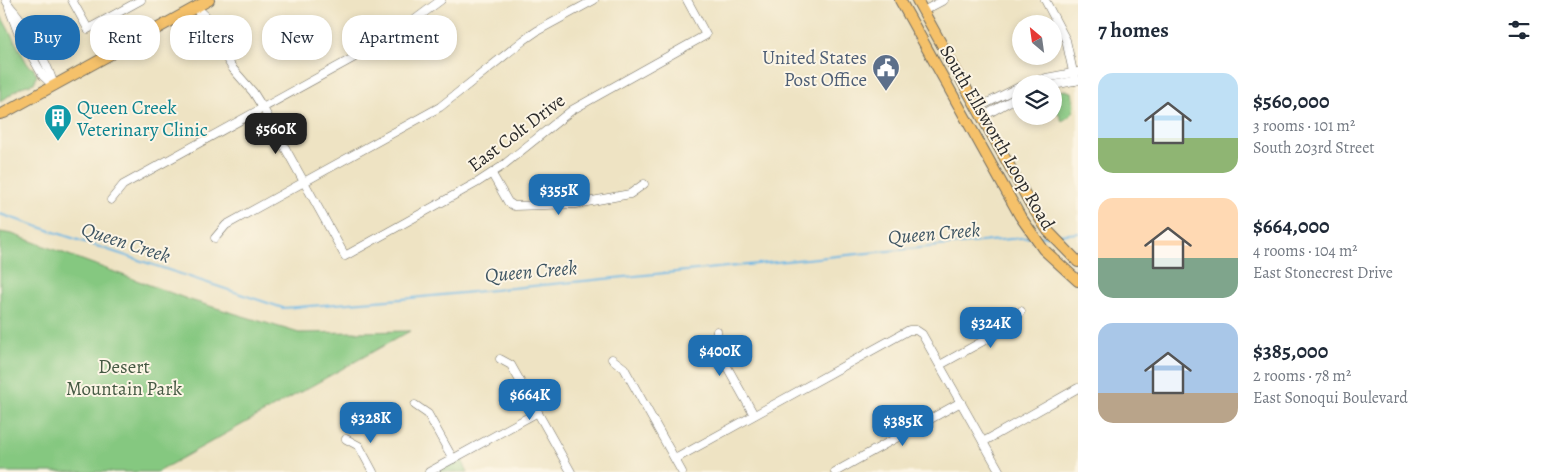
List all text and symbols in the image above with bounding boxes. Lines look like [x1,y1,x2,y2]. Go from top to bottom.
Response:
chip: Buy [15,15,80,60]
chip: Rent [90,15,160,60]
chip: Filters [170,15,252,60]
chip: New [262,15,332,60]
chip: Apartment [342,15,457,60]
north arrow [1012,15,1062,65]
map controls [1012,15,1062,125]
text: 7 homes [1098,16,1169,44]
icon: filters [1505,16,1533,44]
street label: South Ellsworth Loop Road [933,40,1061,235]
place label: United States Post Office [762,45,867,93]
public building icon: United States Post Office [871,53,901,92]
button: layers [1012,75,1062,125]
text: $560,000 [1253,87,1329,115]
street label: East Colt Drive [463,88,571,178]
icon: home [1138,93,1198,153]
place label: Queen Creek Veterinary Clinic [76,95,208,143]
building icon: Queen Creek Veterinary Clinic [43,103,73,142]
pin: $560K [241,112,311,155]
text: 3 rooms · 101 m² [1253,115,1355,137]
text: $560K [256,118,296,140]
text: South 203rd Street [1253,137,1375,159]
pin: $355K [524,174,594,216]
text: $355K [540,179,578,201]
text: $664,000 [1253,212,1330,240]
water label: Queen Creek [78,215,174,270]
water label: Queen Creek [887,216,981,251]
icon: home [1138,218,1198,278]
text: 4 rooms · 104 m² [1253,240,1358,262]
water label: Queen Creek [484,254,578,289]
text: East Stonecrest Drive [1253,262,1393,284]
pin: $324K [956,306,1026,349]
text: $324K [971,312,1011,334]
pin: $400K [685,334,755,377]
text: $385,000 [1253,337,1328,365]
text: $400K [699,340,741,362]
icon: home [1138,343,1198,403]
park label: Desert Mountain Park [66,354,183,402]
text: 2 rooms · 78 m² [1253,365,1351,387]
pin: $664K [495,378,565,421]
text: $664K [510,384,550,406]
text: East Sonoqui Boulevard [1253,387,1408,409]
pin: $328K [336,402,406,444]
pin: $385K [868,404,938,447]
text: $328K [351,407,391,429]
text: $385K [883,410,923,432]

